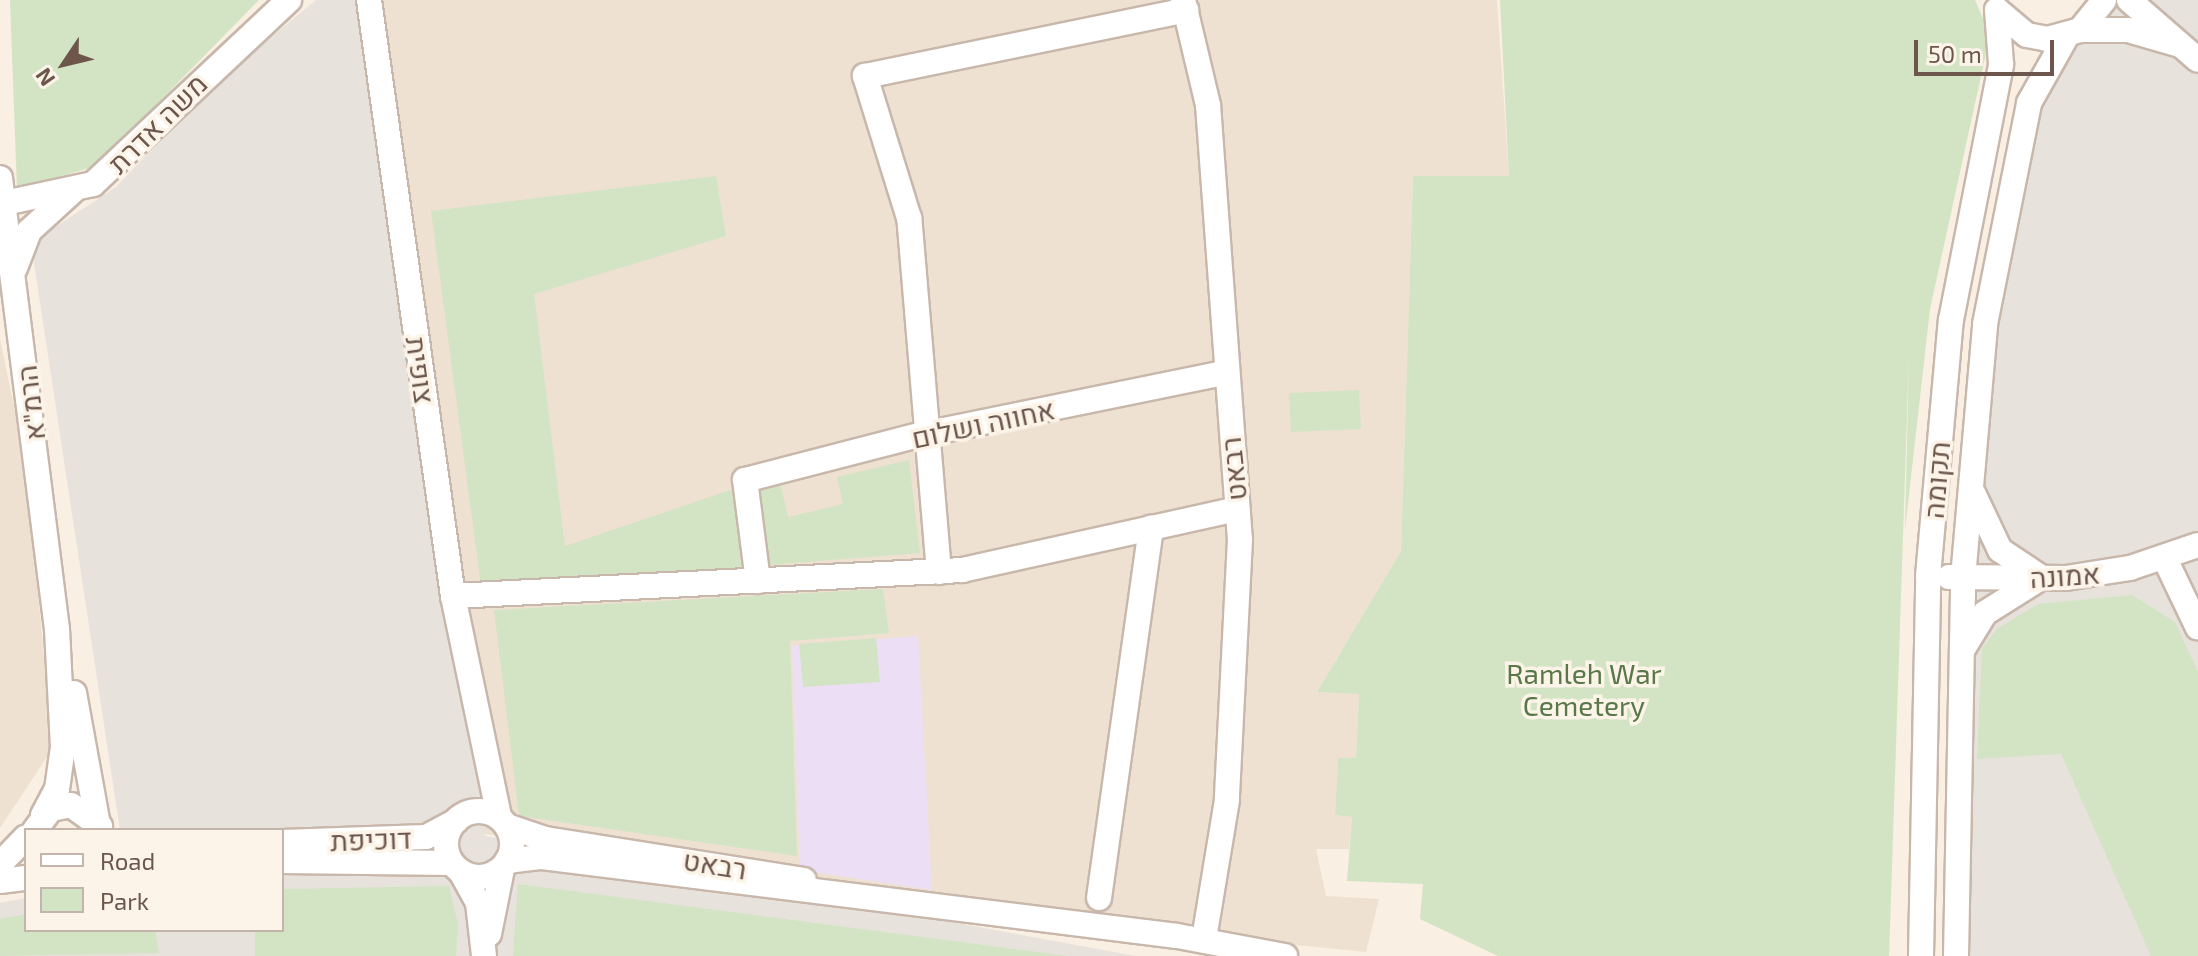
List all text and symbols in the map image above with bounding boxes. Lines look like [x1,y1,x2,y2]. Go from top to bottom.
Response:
north arrow [24,24,104,104]
scale bar [1918,24,2058,74]
text: 50 m [1928,39,1982,68]
text: N [29,64,60,92]
street label: משה אדרת [100,66,214,180]
street label: צופית [400,334,442,406]
street label: הרמ"א [9,363,51,443]
street label: אחווה ושלום [909,391,1057,455]
street label: רבאט [1213,436,1253,502]
street label: תקומה [1916,440,1956,520]
street label: אמונה [2029,556,2101,594]
park label: Ramleh War Cemetery [1506,656,1662,722]
street label: דוכיפת [330,821,412,857]
legend [24,828,284,932]
street label: רבאט [681,842,749,886]
text: Road [100,846,155,875]
text: Park [100,886,149,915]

